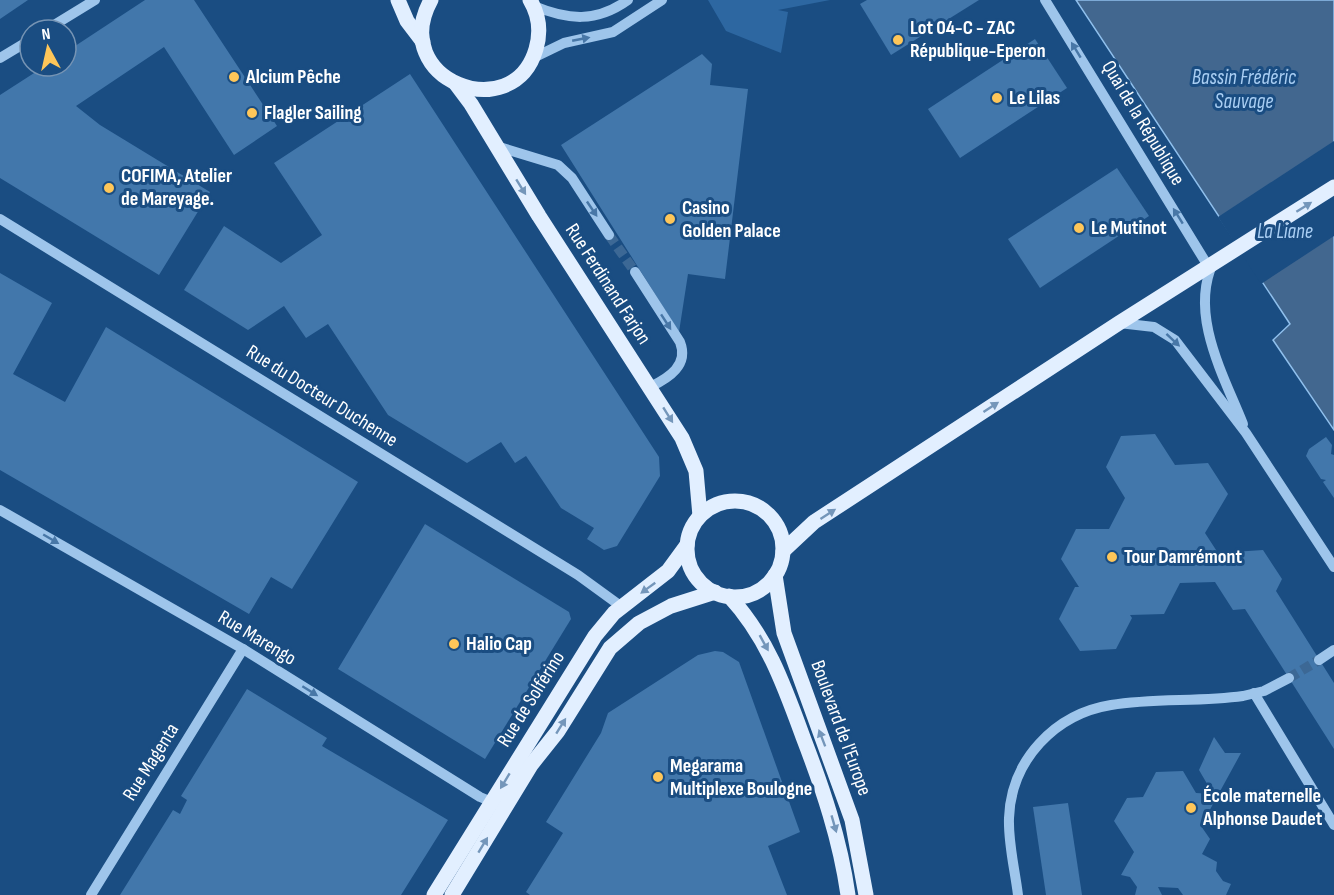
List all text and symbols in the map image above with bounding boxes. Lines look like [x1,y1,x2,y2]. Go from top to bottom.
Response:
place label: Lot 04-C - ZAC République-Eperon [910,16,1046,63]
north arrow [18,18,78,78]
text: N [41,25,52,45]
marker: Lot 04-C - ZAC République-Eperon [891,33,905,47]
one-way arrow [571,34,590,43]
one-way arrow [1071,42,1082,58]
street label: Quai de la République [1096,56,1190,190]
place label: Alcium Pêche [245,65,341,89]
water label: Bassin Frédéric Sauvage [1192,65,1297,114]
marker: Alcium Pêche [227,70,241,84]
place label: Le Lilas [1009,86,1061,110]
marker: Le Lilas [990,91,1004,105]
place label: Flagler Sailing [264,101,362,125]
marker: Flagler Sailing [245,106,259,120]
place label: COFIMA, Atelier de Mareyage. [121,164,232,211]
one-way arrow [515,179,526,195]
marker: COFIMA, Atelier de Mareyage. [102,181,116,195]
place label: Casino Golden Palace [682,196,781,243]
one-way arrow [586,201,598,217]
one-way arrow [1295,201,1312,212]
one-way arrow [1173,208,1184,224]
marker: Casino Golden Palace [663,212,677,226]
place label: Le Mutinot [1091,216,1167,240]
street label: Rue Ferdinand Farjon [560,219,656,349]
water label: La Liane [1257,219,1313,244]
marker: Le Mutinot [1072,221,1086,235]
one-way arrow [661,313,672,330]
one-way arrow [1166,333,1181,347]
street label: Rue du Docteur Duchenne [242,340,402,452]
one-way arrow [983,401,999,413]
one-way arrow [663,407,674,423]
one-way arrow [820,508,836,519]
one-way arrow [43,534,60,544]
place label: Tour Damrémont [1124,545,1242,569]
marker: Tour Damrémont [1105,550,1119,564]
one-way arrow [641,582,657,594]
street label: Rue Marengo [214,605,300,671]
place label: Halio Cap [466,632,532,656]
one-way arrow [759,634,769,651]
marker: Halio Cap [447,637,461,651]
street label: Rue de Solférino [492,647,570,751]
street label: Boulevard de l'Europe [805,657,877,799]
one-way arrow [302,685,318,696]
one-way arrow [555,718,566,734]
street label: Rue Magenta [118,719,184,805]
one-way arrow [817,729,826,747]
place label: Megarama Multiplexe Boulogne [670,754,812,801]
marker: Megarama Multiplexe Boulogne [651,770,665,784]
one-way arrow [499,773,510,789]
place label: École maternelle Alphonse Daudet [1202,784,1323,831]
marker: École maternelle Alphonse Daudet [1184,801,1198,815]
one-way arrow [830,815,840,833]
one-way arrow [477,837,488,853]

